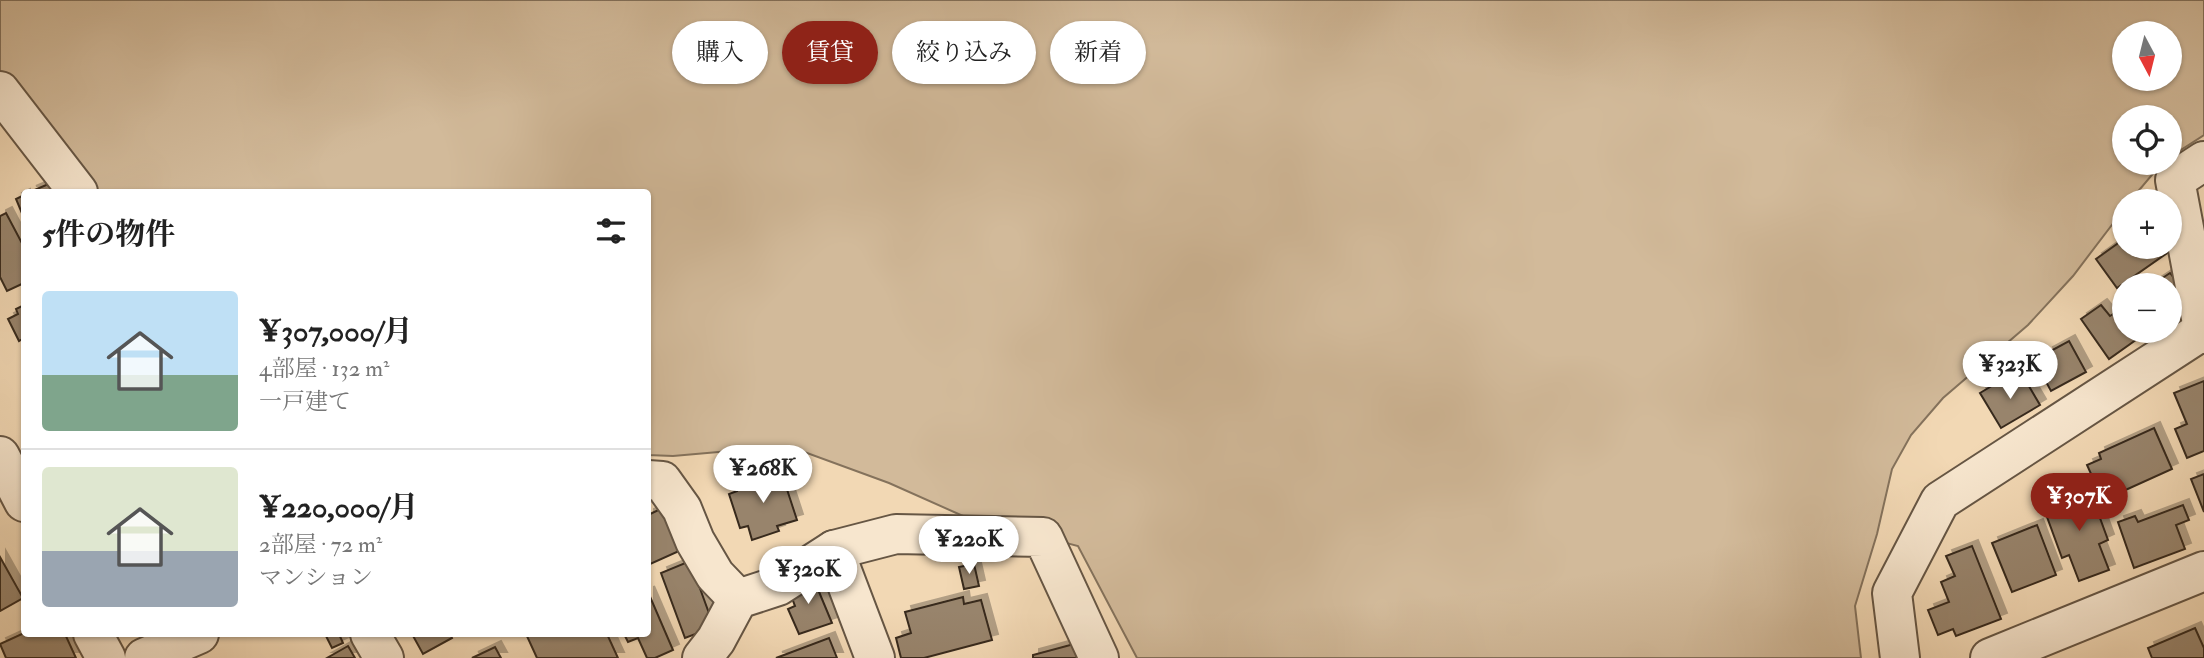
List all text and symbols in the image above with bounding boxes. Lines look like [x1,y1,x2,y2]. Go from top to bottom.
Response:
chip: 購入 [672,21,768,84]
chip: 賃貸 [782,21,878,84]
chip: 絞り込み [892,21,1036,84]
chip: 新着 [1050,21,1146,84]
north arrow [2112,21,2182,91]
map controls [2112,21,2182,343]
button: locate [2112,105,2182,175]
button: + [2112,189,2182,259]
icon: filters [592,212,630,250]
text: 5件の物件 [42,216,175,253]
button: − [2112,273,2182,343]
text: ¥307,000/月 [259,313,413,350]
icon: home [98,319,182,403]
pin: ¥323K [1961,342,2059,401]
text: ¥323K [1979,349,2041,378]
text: 4部屋 · 132 m² [259,354,389,383]
text: 一戸建て [259,387,351,416]
pin: ¥268K [714,446,812,505]
text: ¥268K [729,453,797,482]
pin: ¥307K [2030,474,2128,533]
text: ¥307K [2047,481,2111,510]
text: ¥220,000/月 [259,489,418,526]
icon: home [98,495,182,579]
pin: ¥220K [920,516,1018,576]
text: ¥220K [935,524,1003,553]
text: 2部屋 · 72 m² [259,530,382,559]
pin: ¥320K [759,546,857,606]
text: ¥320K [775,554,841,583]
text: マンション [259,563,373,592]

